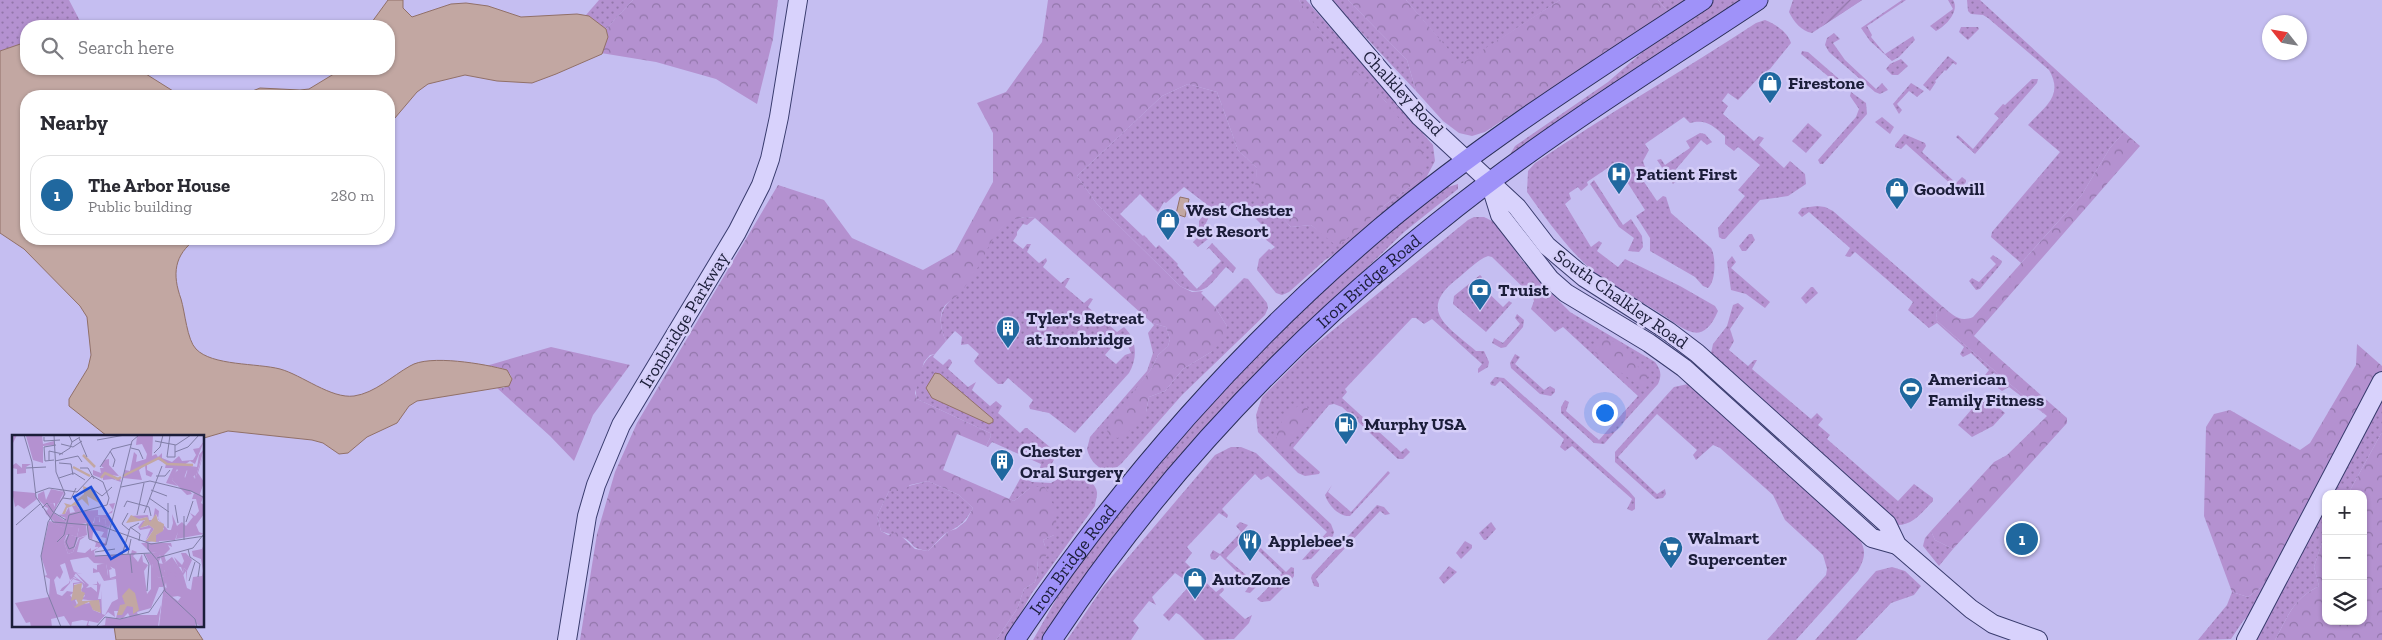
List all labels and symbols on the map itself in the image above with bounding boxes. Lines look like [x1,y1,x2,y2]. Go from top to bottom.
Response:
north arrow [2262,15,2307,60]
street label: Chalkley Road [1358,46,1448,140]
shop icon: Firestone [1757,70,1783,104]
place label: Firestone [1788,72,1865,94]
hospital icon: Patient First [1606,161,1632,195]
place label: Patient First [1636,163,1738,185]
shop icon: Goodwill [1884,176,1910,210]
place label: Goodwill [1914,178,1985,200]
place label: West Chester Pet Resort [1186,199,1293,242]
shop icon: West Chester Pet Resort [1155,207,1181,241]
street label: Iron Bridge Road [1312,230,1425,333]
street label: South Chalkley Road [1550,244,1692,354]
street label: Ironbridge Parkway [635,247,734,392]
bank icon: Truist [1467,277,1493,311]
place label: Truist [1498,279,1550,301]
place label: Tyler's Retreat at Ironbridge [1026,307,1145,350]
building icon: Tyler's Retreat at Ironbridge [995,315,1021,349]
place label: American Family Fitness [1928,368,2044,411]
sports icon: American Family Fitness [1898,376,1924,410]
your location [1592,400,1618,426]
fuel station icon: Murphy USA [1333,411,1359,445]
place label: Murphy USA [1364,413,1467,435]
inset map [12,435,205,628]
place label: Chester Oral Surgery [1020,440,1124,483]
building icon: Chester Oral Surgery [989,448,1015,482]
street label: Iron Bridge Road [1025,500,1121,619]
pin: 1 [2006,520,2038,558]
place label: Walmart Supercenter [1688,527,1787,570]
restaurant icon: Applebee's [1237,528,1263,562]
place label: Applebee's [1268,530,1354,552]
supermarket icon: Walmart Supercenter [1658,535,1684,569]
shop icon: AutoZone [1182,566,1208,600]
place label: AutoZone [1212,568,1291,590]

